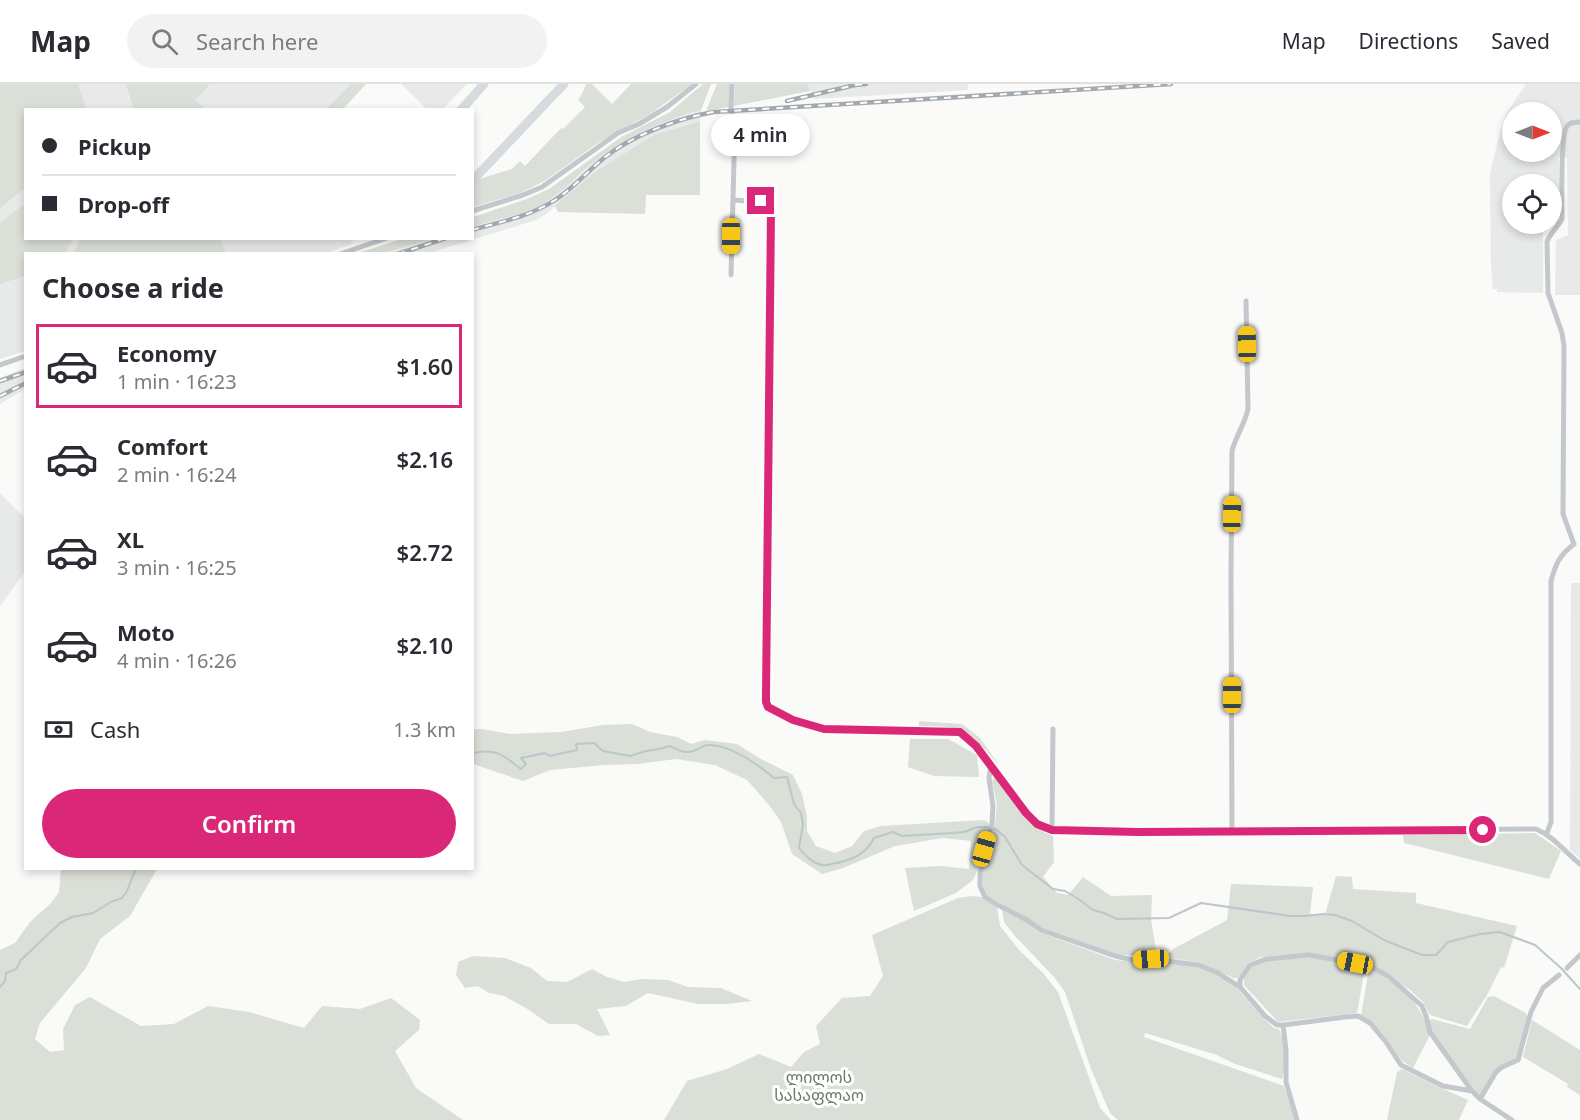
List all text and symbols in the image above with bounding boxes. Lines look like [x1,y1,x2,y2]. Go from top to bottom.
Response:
search box [127,14,547,68]
text: Map [30,22,91,60]
icon: search [148,25,181,58]
text: Search here [196,26,318,56]
text: Map [1282,27,1326,55]
text: Directions [1359,27,1458,55]
text: Saved [1491,27,1550,55]
north arrow [1502,102,1562,162]
map controls [1502,102,1562,234]
callout: 4 min [712,114,810,156]
text: 4 min [733,121,788,148]
text: Pickup [78,131,151,161]
button: locate [1502,174,1562,234]
route end [747,187,774,214]
text: Drop-off [78,189,169,219]
car [722,218,740,254]
text: Choose a ride [42,269,224,306]
car [1238,326,1256,362]
text: Economy [117,338,216,368]
icon: car [45,339,99,393]
text: $1.60 [397,351,453,381]
text: 1 min · 16:23 [117,368,237,395]
text: Comfort [117,431,208,461]
icon: car [45,432,99,486]
text: $2.16 [397,444,453,474]
text: 2 min · 16:24 [117,461,237,488]
car [1223,496,1241,532]
text: XL [117,524,144,554]
icon: car [45,525,99,579]
text: $2.72 [397,537,453,567]
text: 3 min · 16:25 [117,554,237,581]
text: Moto [117,617,175,647]
icon: car [45,618,99,672]
text: $2.10 [397,630,453,660]
text: 4 min · 16:26 [117,647,237,674]
car [1223,677,1241,713]
icon: cash [42,713,75,746]
text: Cash [90,714,140,744]
text: 1.3 km [393,716,456,743]
button: Confirm [42,789,456,858]
route start [1469,816,1496,843]
car [970,829,998,869]
car [1133,949,1169,969]
car [1336,951,1374,975]
park label: ლილოს სასაფლაო [774,1066,864,1106]

